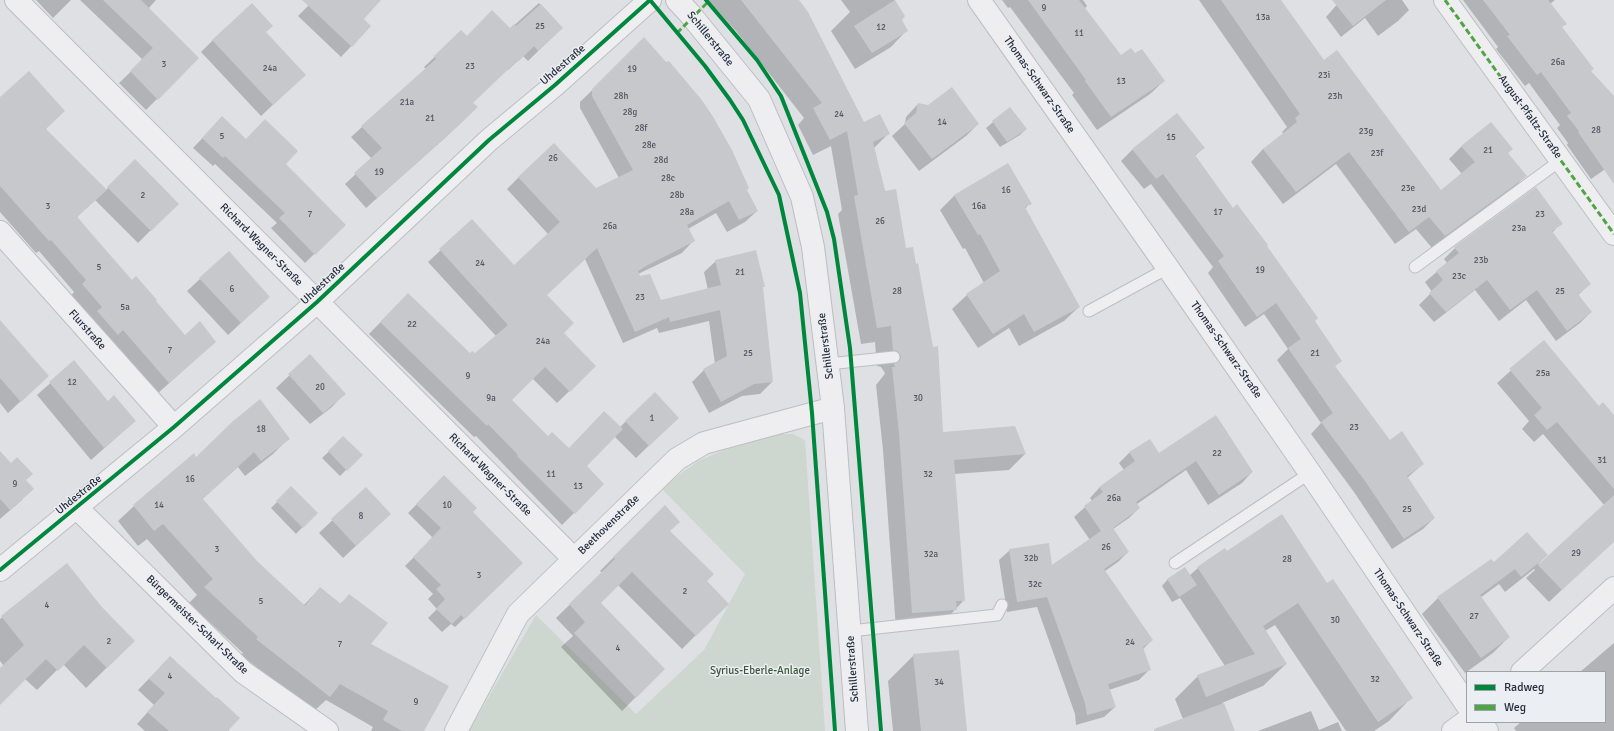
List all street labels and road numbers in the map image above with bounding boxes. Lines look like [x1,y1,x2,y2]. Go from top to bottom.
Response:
street label: Schillerstraße [684,9,736,69]
street label: Thomas-Schwarz-Straße [1001,34,1077,136]
street label: Uhdestraße [538,42,588,88]
street label: August-Pfaltz-Straße [1495,73,1565,161]
street label: Richard-Wagner-Straße [217,201,305,289]
street label: Uhdestraße [298,260,348,308]
street label: Thomas-Schwarz-Straße [1188,299,1264,401]
street label: Flurstraße [66,307,108,353]
street label: Schillerstraße [815,312,837,380]
street label: Richard-Wagner-Straße [446,431,534,519]
street label: Uhdestraße [53,472,105,518]
street label: Beethovenstraße [576,492,642,558]
street label: Thomas-Schwarz-Straße [1370,567,1446,669]
street label: Bürgermeister-Scharl-Straße [143,573,251,677]
street label: Schillerstraße [844,635,862,703]

